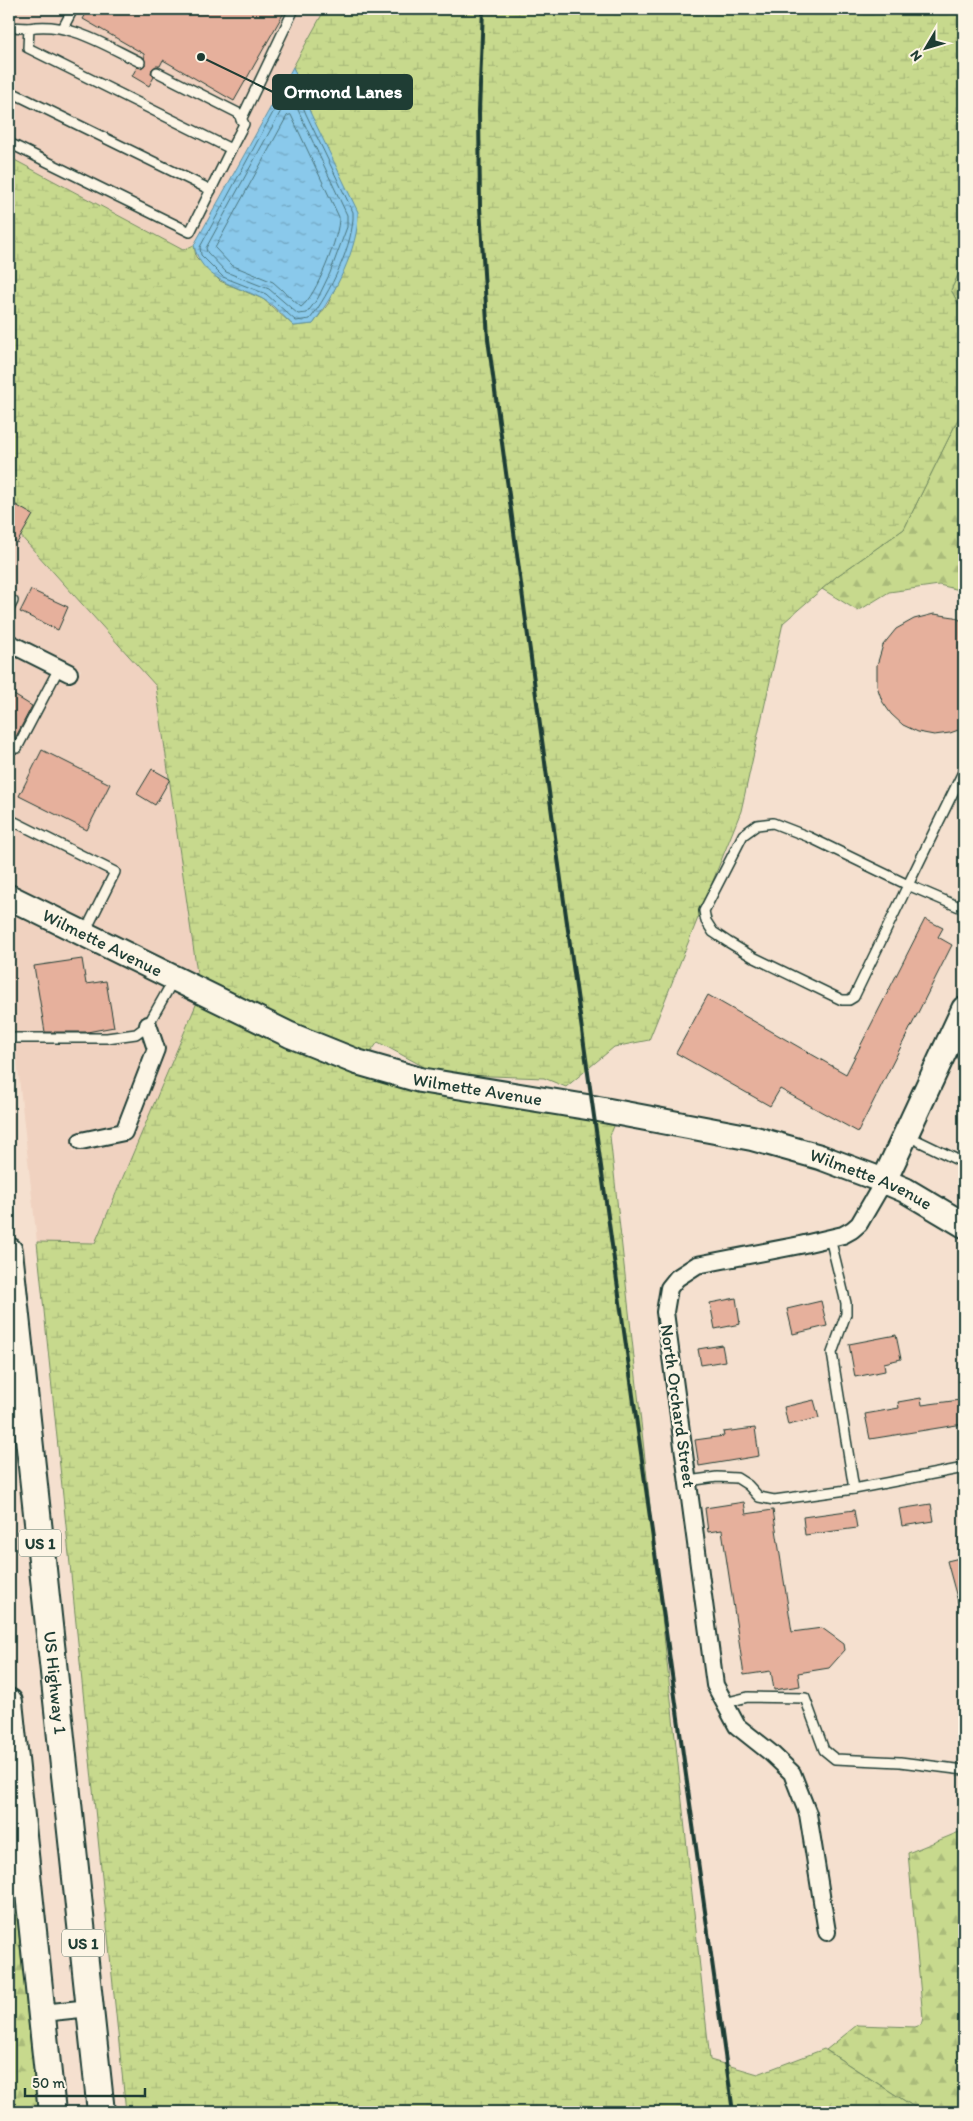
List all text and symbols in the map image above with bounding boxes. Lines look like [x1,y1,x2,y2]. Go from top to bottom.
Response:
north arrow [900,22,950,72]
text: N [907,47,926,65]
callout: Ormond Lanes [273,75,412,109]
text: Ormond Lanes [284,80,403,103]
street label: Wilmette Avenue [39,904,166,982]
street label: Wilmette Avenue [411,1068,544,1111]
street label: Wilmette Avenue [807,1144,936,1215]
street label: North Orchard Street [656,1323,700,1489]
road number: US 1 [19,1530,61,1556]
street label: US Highway 1 [39,1630,72,1735]
road number: US 1 [62,1930,104,1956]
scale bar [25,2066,145,2098]
text: 50 m [32,2074,65,2092]

